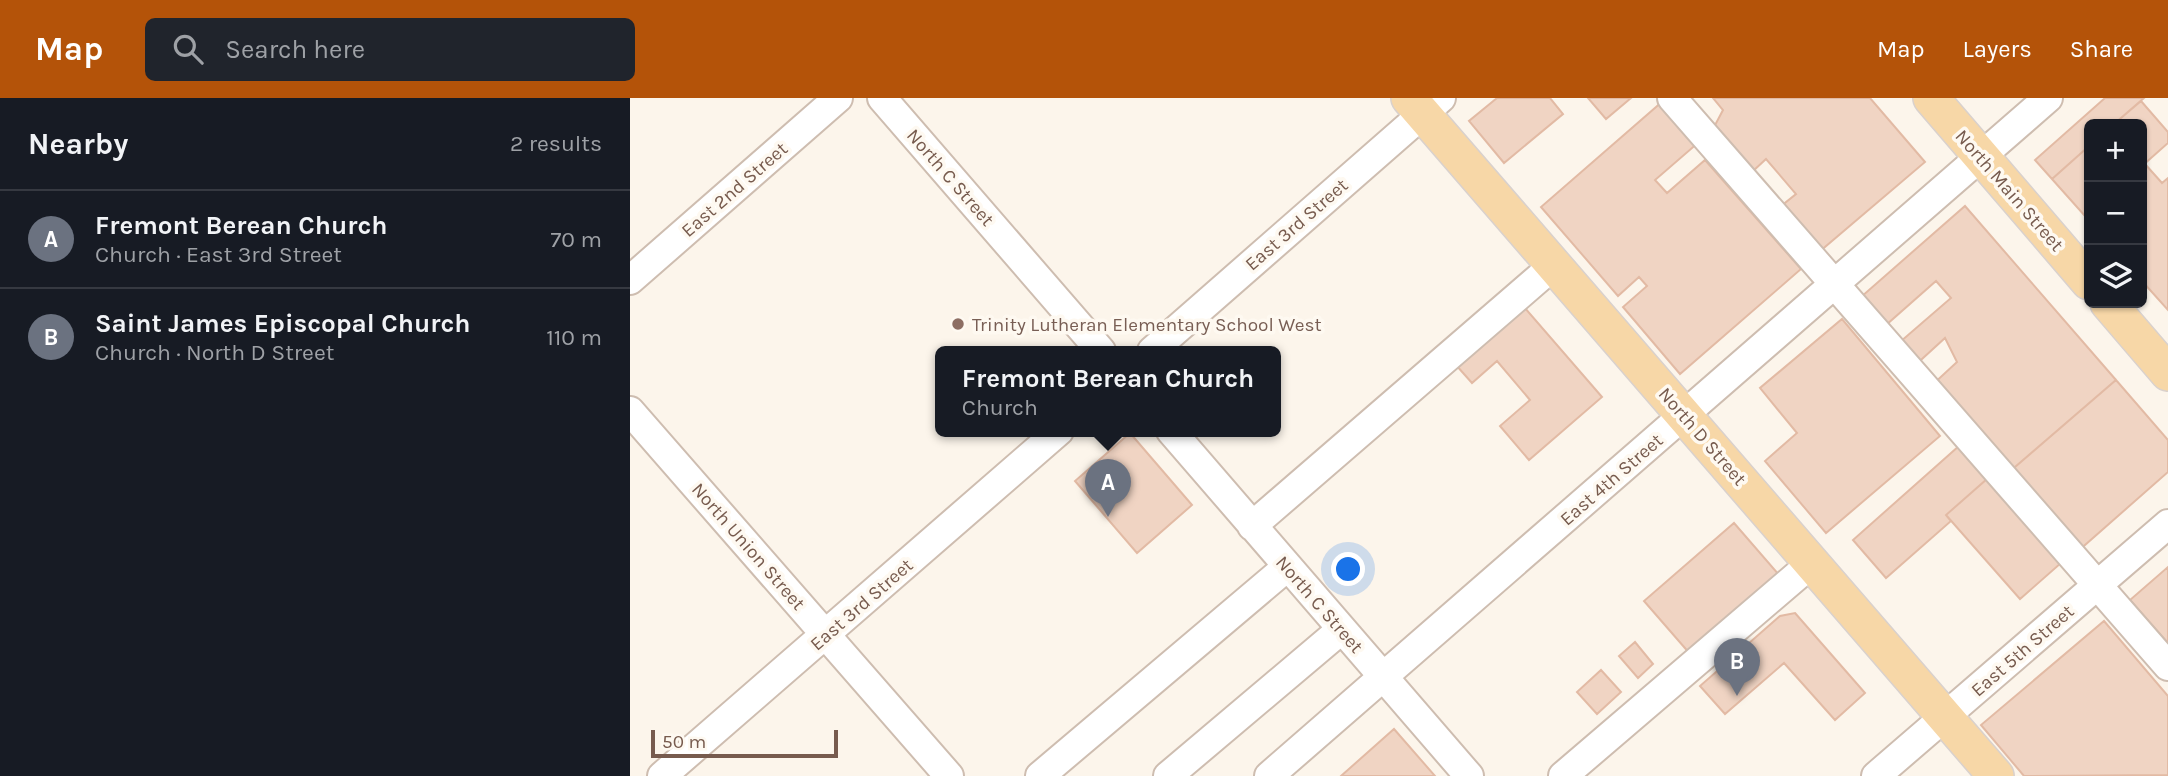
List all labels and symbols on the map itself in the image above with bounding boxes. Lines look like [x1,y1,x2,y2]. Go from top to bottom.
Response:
street label: North C Street [902,125,998,231]
street label: North Main Street [1951,125,2068,256]
street label: East 2nd Street [677,138,792,242]
street label: East 3rd Street [1241,174,1352,275]
place label: Trinity Lutheran Elementary School West [972,314,1322,336]
marker: Trinity Lutheran Elementary School West [950,316,966,332]
street label: North D Street [1654,383,1751,490]
street label: East 4th Street [1556,429,1667,530]
pin: A [1085,459,1131,517]
street label: North Union Street [687,479,810,615]
street label: North C Street [1271,552,1367,658]
your location [1331,552,1365,586]
street label: East 3rd Street [806,554,917,655]
street label: East 5th Street [1967,600,2078,701]
pin: B [1714,638,1760,696]
scale bar [651,727,838,759]

